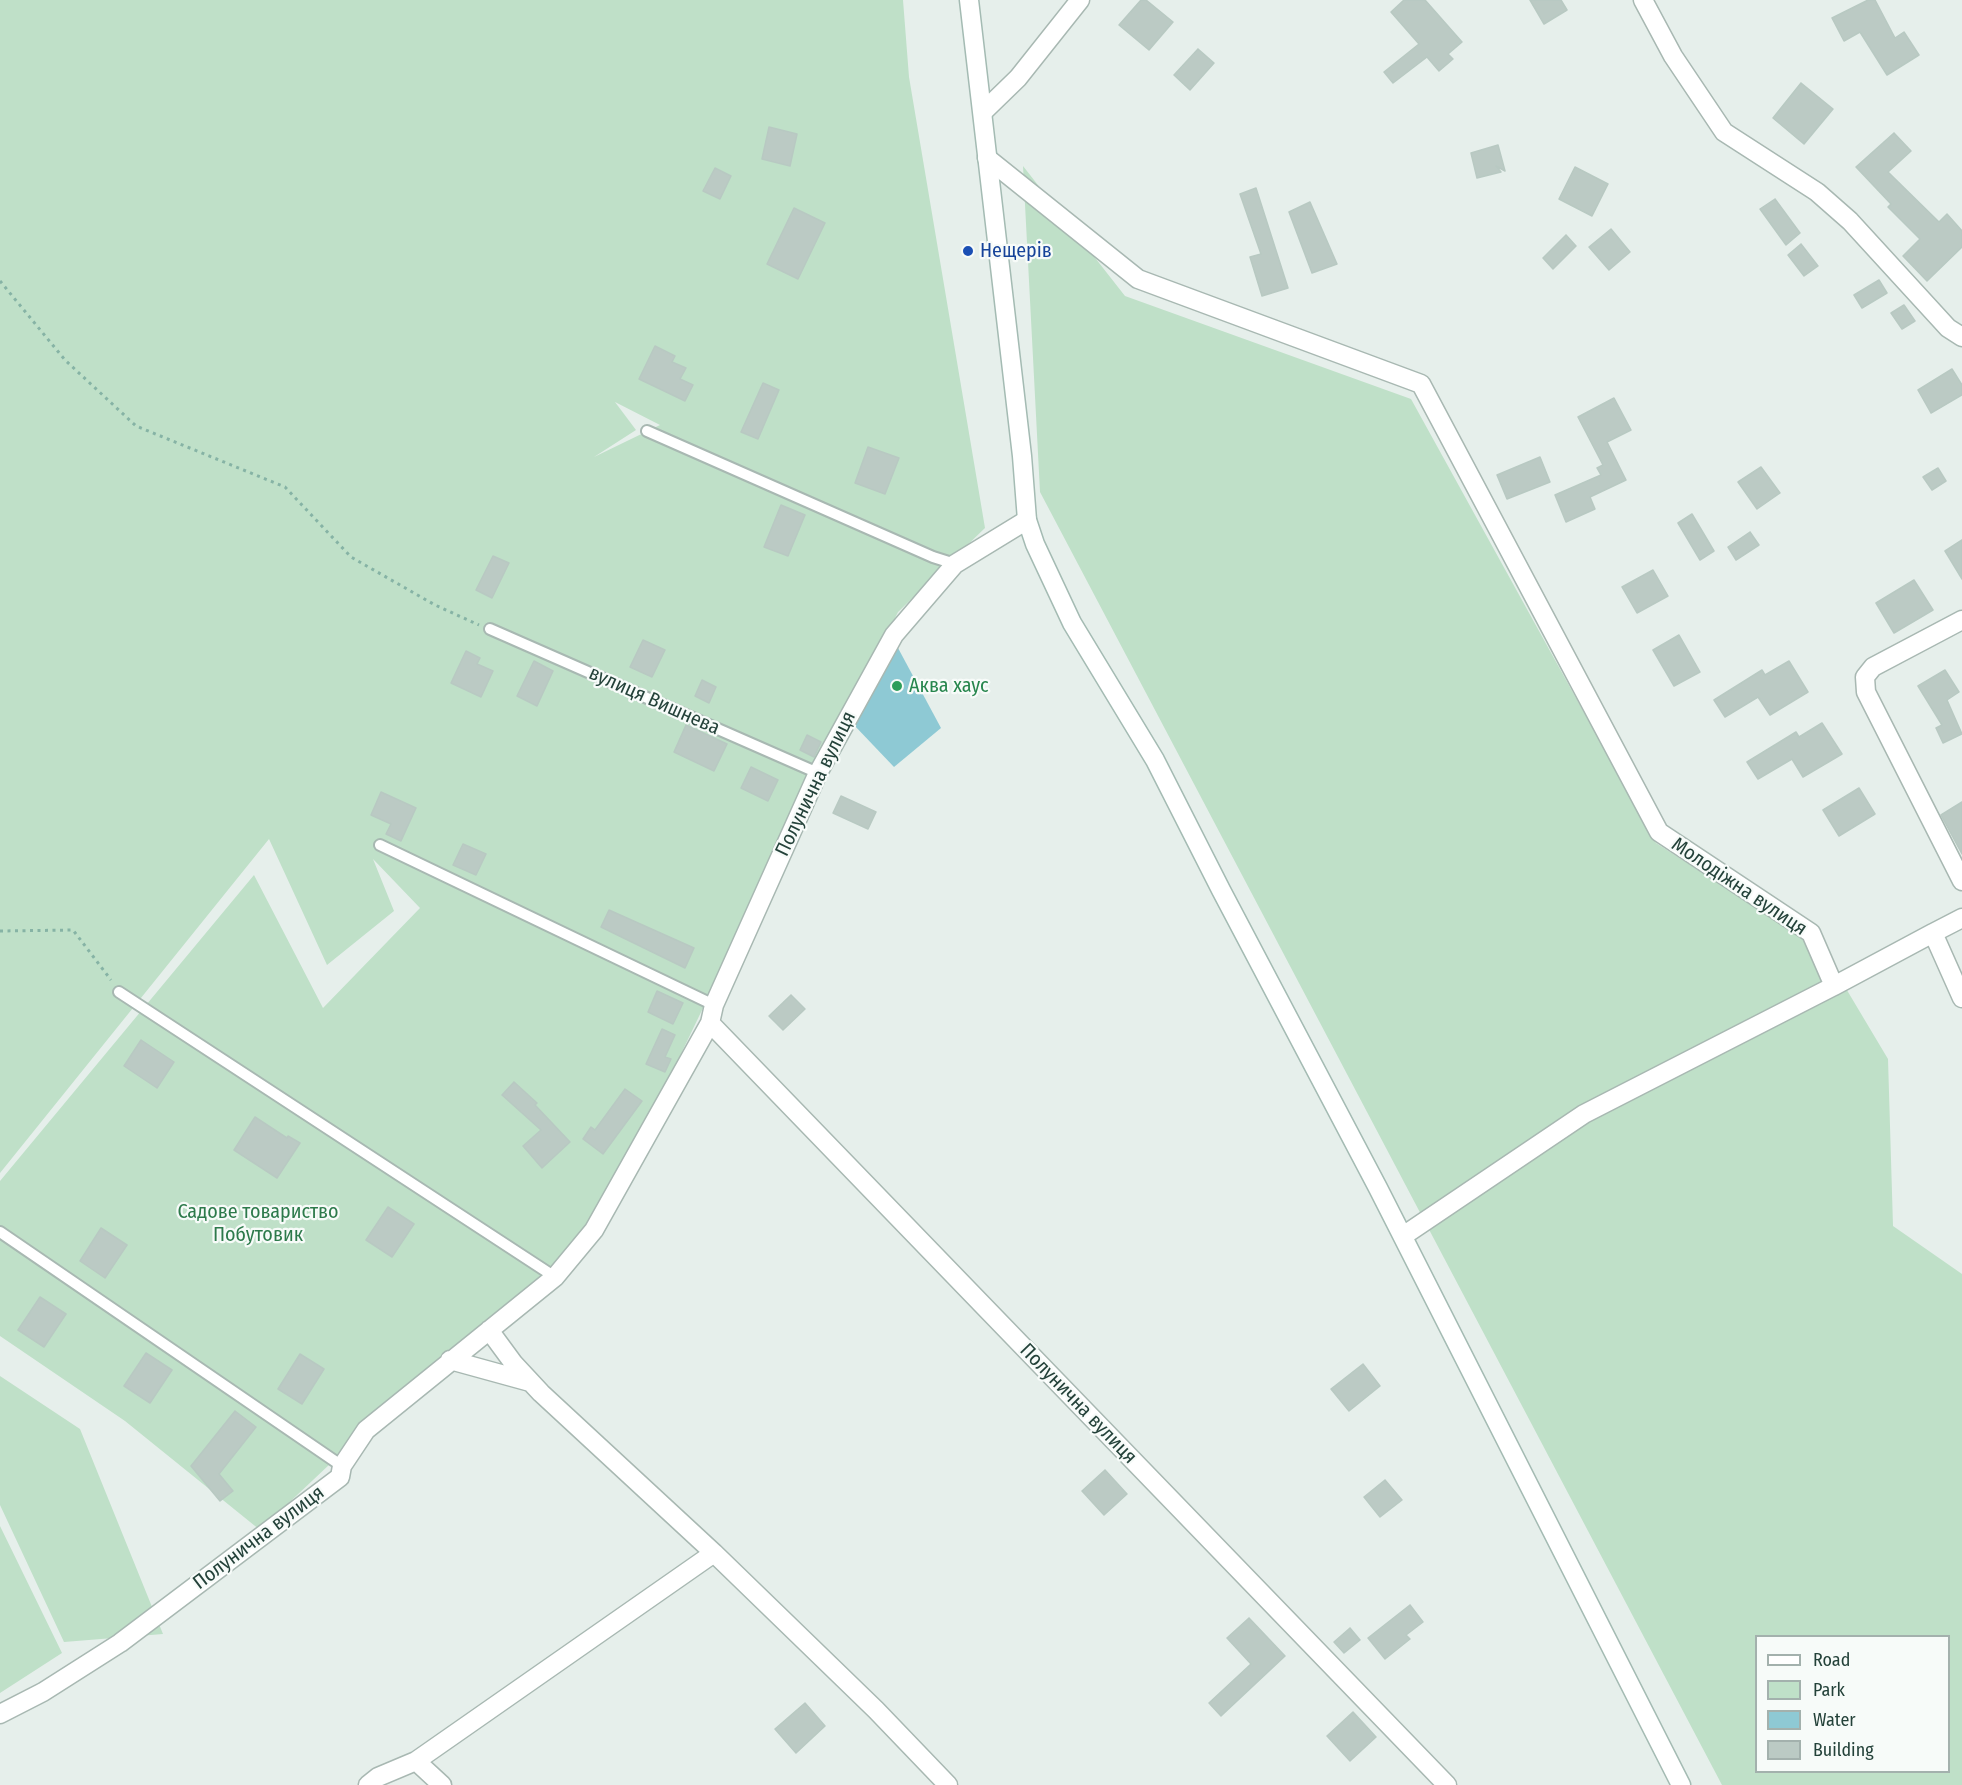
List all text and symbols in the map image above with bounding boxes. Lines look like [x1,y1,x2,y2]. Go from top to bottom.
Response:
place label: Нещерів [980,239,1052,263]
marker: Нещерів [961,244,975,258]
street label: вулиця Вишнева [585,661,723,741]
place label: Аква хаус [909,674,989,698]
marker: Аква хаус [890,679,904,693]
street label: Полунична вулиця [771,708,861,860]
street label: Молодіжна вулиця [1667,833,1811,941]
park label: Садове товариство Побутовик [177,1200,339,1247]
street label: Полунична вулиця [1014,1339,1142,1469]
street label: Полунична вулиця [189,1481,329,1595]
legend [1755,1635,1950,1773]
text: Road [1813,1649,1850,1671]
text: Park [1813,1679,1845,1701]
text: Water [1813,1709,1856,1731]
text: Building [1813,1739,1874,1761]

